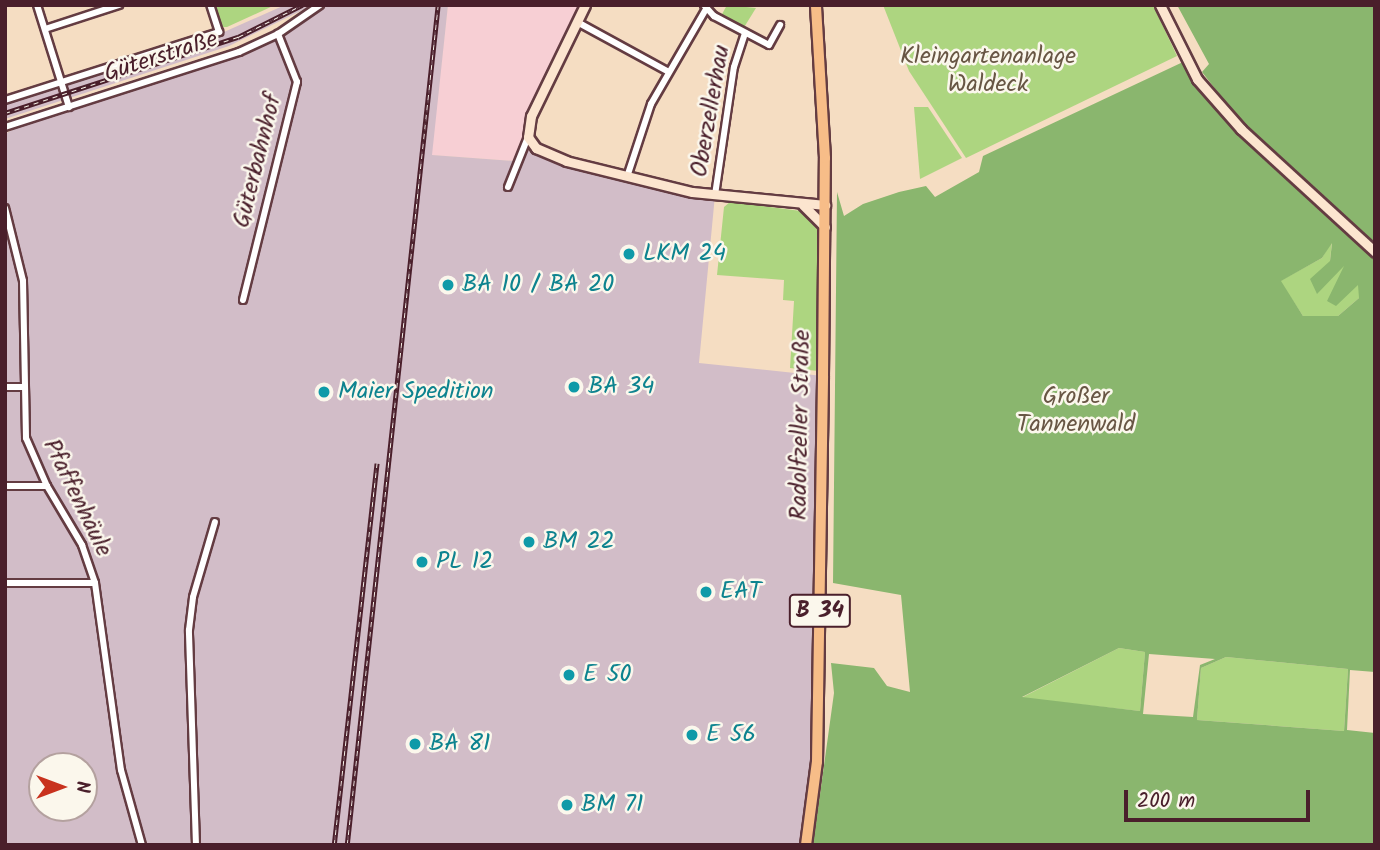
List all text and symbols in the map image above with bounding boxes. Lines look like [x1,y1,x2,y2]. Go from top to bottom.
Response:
street label: Güterstraße [101,25,221,89]
street label: Oberzellerhau [685,43,737,179]
park label: Kleingartenanlage Waldeck [900,43,1076,99]
street label: Güterbahnhof [228,91,288,231]
place label: LKM 24 [643,240,726,268]
marker: LKM 24 [621,246,637,262]
place label: BA 10 / BA 20 [462,271,614,299]
marker: BA 10 / BA 20 [440,277,456,293]
street label: Radolfzeller Straße [785,329,817,521]
place label: BA 34 [588,373,654,401]
place label: Maier Spedition [338,378,494,406]
marker: BA 34 [566,379,582,395]
park label: Großer Tannenwald [1017,383,1135,439]
marker: Maier Spedition [316,384,332,400]
street label: Pfaffenhäule [36,434,118,562]
place label: BM 22 [543,528,615,556]
marker: BM 22 [521,534,537,550]
place label: PL 12 [436,548,493,576]
marker: PL 12 [414,554,430,570]
place label: EAT [720,578,761,606]
marker: EAT [698,584,714,600]
road number: B 34 [788,592,852,631]
place label: E 50 [583,661,632,689]
marker: E 50 [561,667,577,683]
place label: E 56 [706,721,756,749]
marker: E 56 [684,727,700,743]
place label: BA 81 [429,730,490,758]
marker: BA 81 [407,736,423,752]
north arrow [28,752,98,822]
scale bar [1128,776,1314,820]
text: N [67,781,97,793]
text: 200 m [1137,785,1195,818]
place label: BM 71 [581,791,643,819]
marker: BM 71 [559,797,575,813]

